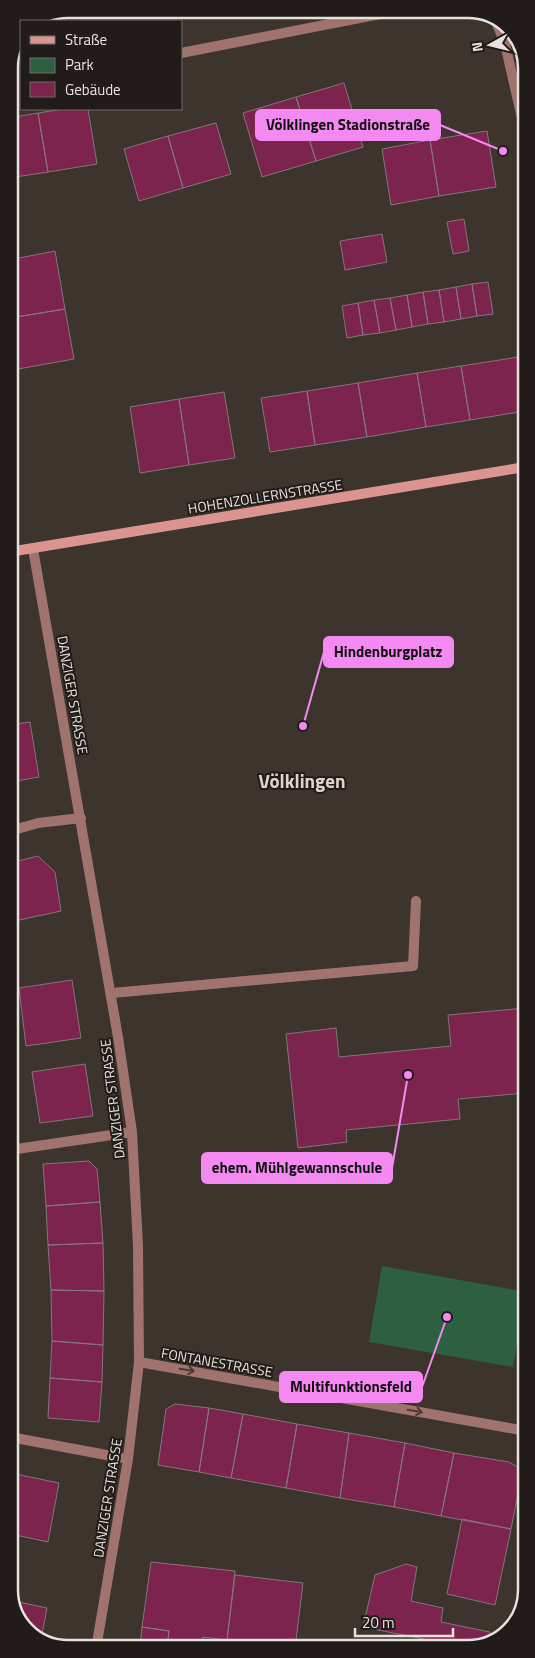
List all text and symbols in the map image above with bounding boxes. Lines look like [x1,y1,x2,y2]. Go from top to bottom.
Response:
legend [20,20,182,110]
north arrow [465,20,515,70]
text: Straße [65,28,107,51]
text: N [466,41,488,53]
text: Park [65,53,94,76]
text: Gebäude [65,78,121,101]
callout: Völklingen Stadionstraße [256,110,440,140]
text: Völklingen Stadionstraße [266,113,430,136]
street label: HOHENZOLLERNSTRASSE [186,473,344,519]
street label: DANZIGER STRASSE [52,634,94,756]
callout: Hindenburgplatz [324,637,453,667]
text: Hindenburgplatz [334,640,443,663]
district label: Völklingen [259,766,345,795]
street label: DANZIGER STRASSE [94,1038,130,1160]
callout: ehem. Mühlgewannschule [202,1153,392,1183]
text: ehem. Mühlgewannschule [212,1156,383,1179]
street label: FONTANESTRASSE [160,1342,275,1382]
one-way arrow [178,1366,194,1376]
callout: Multifunktionsfeld [280,1372,422,1402]
text: Multifunktionsfeld [290,1375,412,1398]
one-way arrow [407,1407,423,1416]
street label: DANZIGER STRASSE [87,1437,127,1559]
scale bar [355,1606,452,1638]
text: 20 m [362,1611,395,1634]

